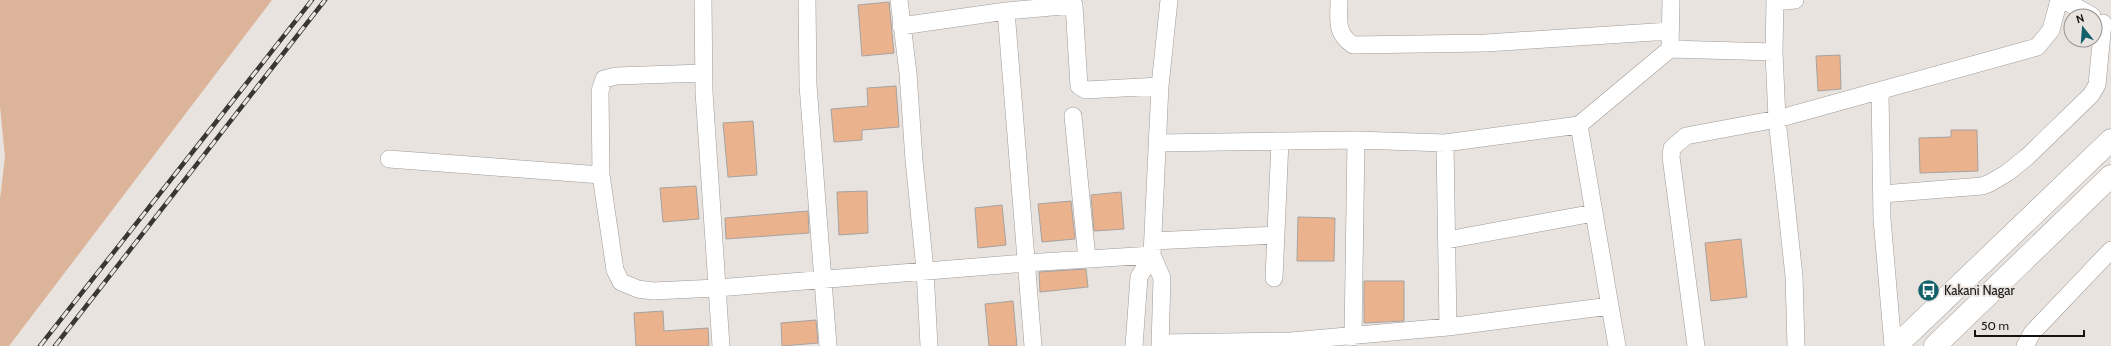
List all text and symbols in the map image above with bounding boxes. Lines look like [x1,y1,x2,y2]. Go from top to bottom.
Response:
north arrow [2063,8,2103,48]
text: N [2074,11,2086,26]
bus stop icon: Kakani Nagar [1915,277,1941,303]
place label: Kakani Nagar [1944,282,2016,298]
scale bar [1975,312,2084,338]
text: 50 m [1981,318,2009,333]

